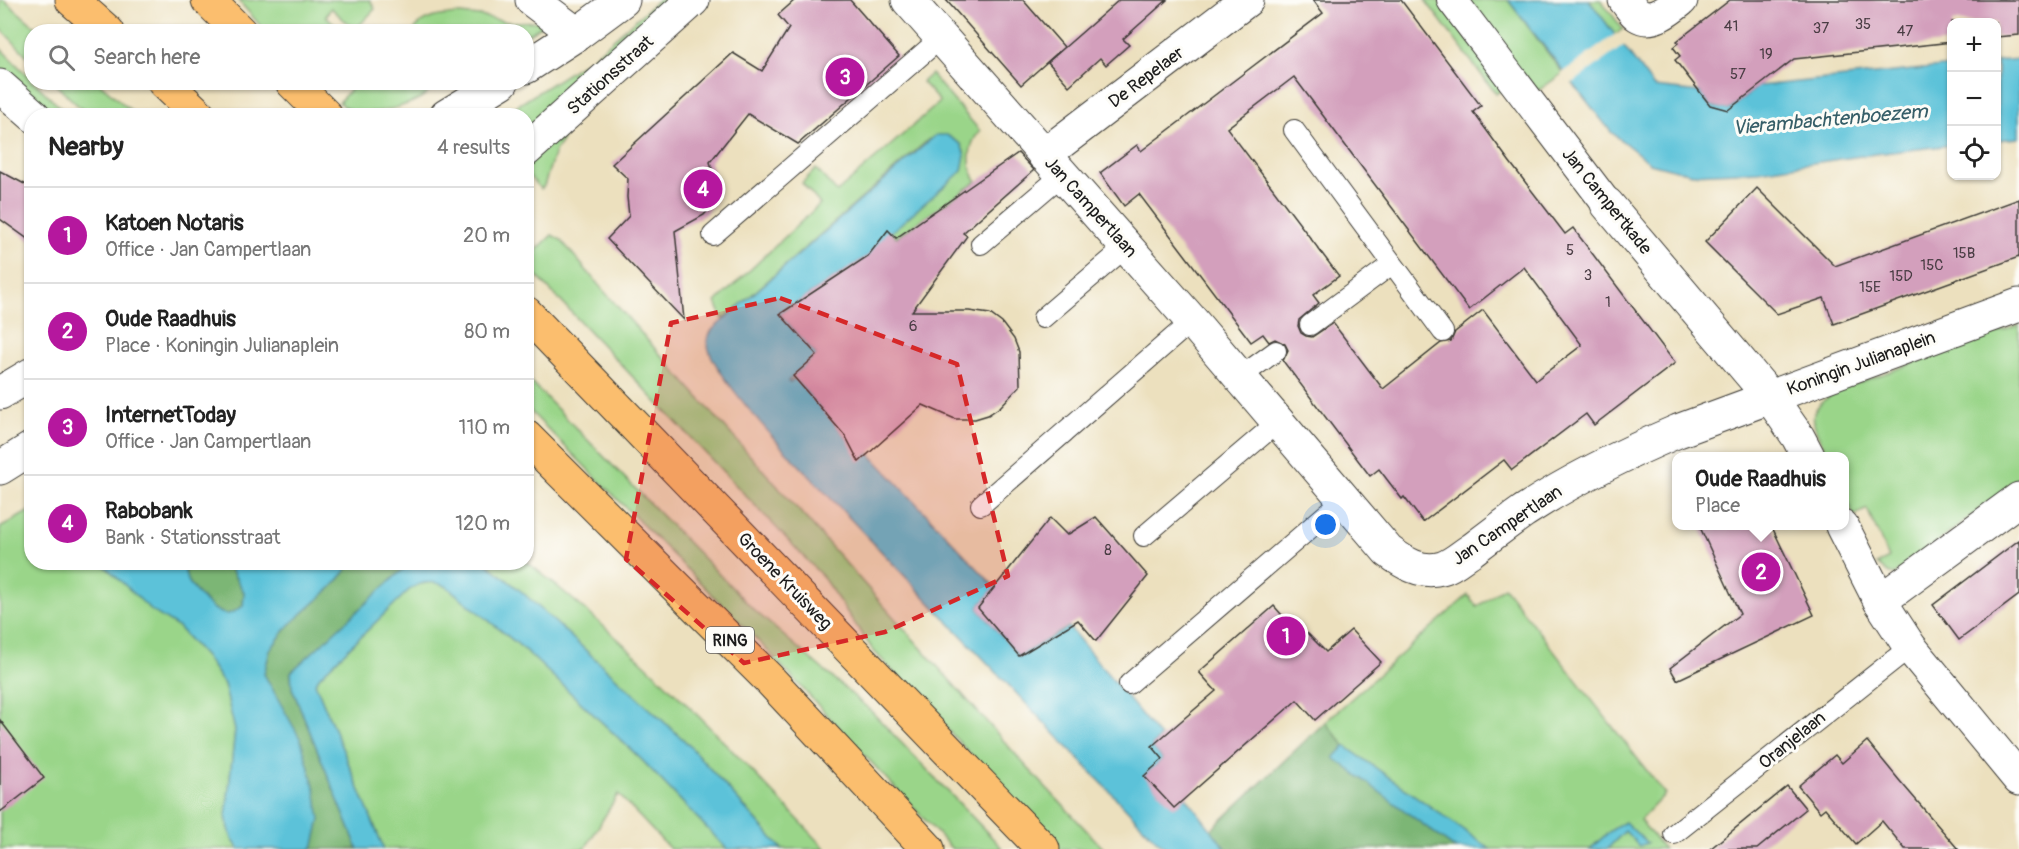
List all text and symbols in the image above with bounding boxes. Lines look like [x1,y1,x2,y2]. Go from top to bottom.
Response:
house number: 35 [1855,15,1871,34]
house number: 41 [1724,17,1738,36]
map controls [1947,18,2001,180]
button: + [1947,18,2001,72]
house number: 37 [1813,19,1829,38]
house number: 47 [1897,22,1913,41]
search box [24,24,534,90]
street label: Stationsstraat [562,30,659,120]
icon: search [45,41,78,74]
street label: De Repelaer [1104,41,1189,113]
text: Search here [93,43,200,71]
house number: 19 [1759,45,1773,64]
pin: 3 [826,54,864,100]
house number: 57 [1730,65,1746,84]
button: − [1947,72,2001,126]
water label: Vierambachtenboezem [1732,98,1930,140]
button: locate [1947,126,2001,180]
text: Nearby [48,131,124,163]
text: 4 results [437,135,510,160]
street label: Jan Campertkade [1557,143,1657,259]
street label: Jan Campertlaan [1039,152,1142,262]
pin: 4 [684,166,722,212]
text: Katoen Notaris [105,209,244,237]
text: 1 [64,223,71,248]
text: 20 m [463,223,510,248]
text: Office · Jan Campertlaan [105,237,311,262]
house number: 5 [1566,241,1574,260]
house number: 15B [1953,244,1975,263]
house number: 15C [1920,256,1944,275]
house number: 3 [1584,266,1592,285]
house number: 15D [1889,267,1913,286]
house number: 15E [1859,278,1881,297]
house number: 1 [1605,293,1611,312]
text: Oude Raadhuis [105,305,236,333]
house number: 6 [909,317,917,336]
text: 2 [62,319,73,344]
text: 80 m [464,319,510,344]
street label: Koningin Julianaplein [1784,326,1939,401]
text: Place · Koningin Julianaplein [105,333,339,358]
text: InternetToday [105,401,236,429]
text: 3 [62,415,73,440]
text: 110 m [459,415,510,440]
text: Office · Jan Campertlaan [105,429,311,454]
popup [1672,452,1849,530]
text: Oude Raadhuis [1695,465,1826,493]
street label: Jan Campertlaan [1448,480,1567,571]
text: Place [1695,493,1740,518]
text: Rabobank [105,497,193,525]
your location [1311,510,1340,539]
text: 4 [62,511,73,536]
text: 120 m [455,511,510,536]
text: Bank · Stationsstraat [105,525,280,550]
street label: Groene Kruisweg [732,528,837,635]
house number: 8 [1104,541,1112,560]
pin: 2 [1742,550,1780,594]
pin: 1 [1266,614,1306,658]
road number: RING [706,627,754,653]
street label: Oranjelaan [1754,706,1830,774]

